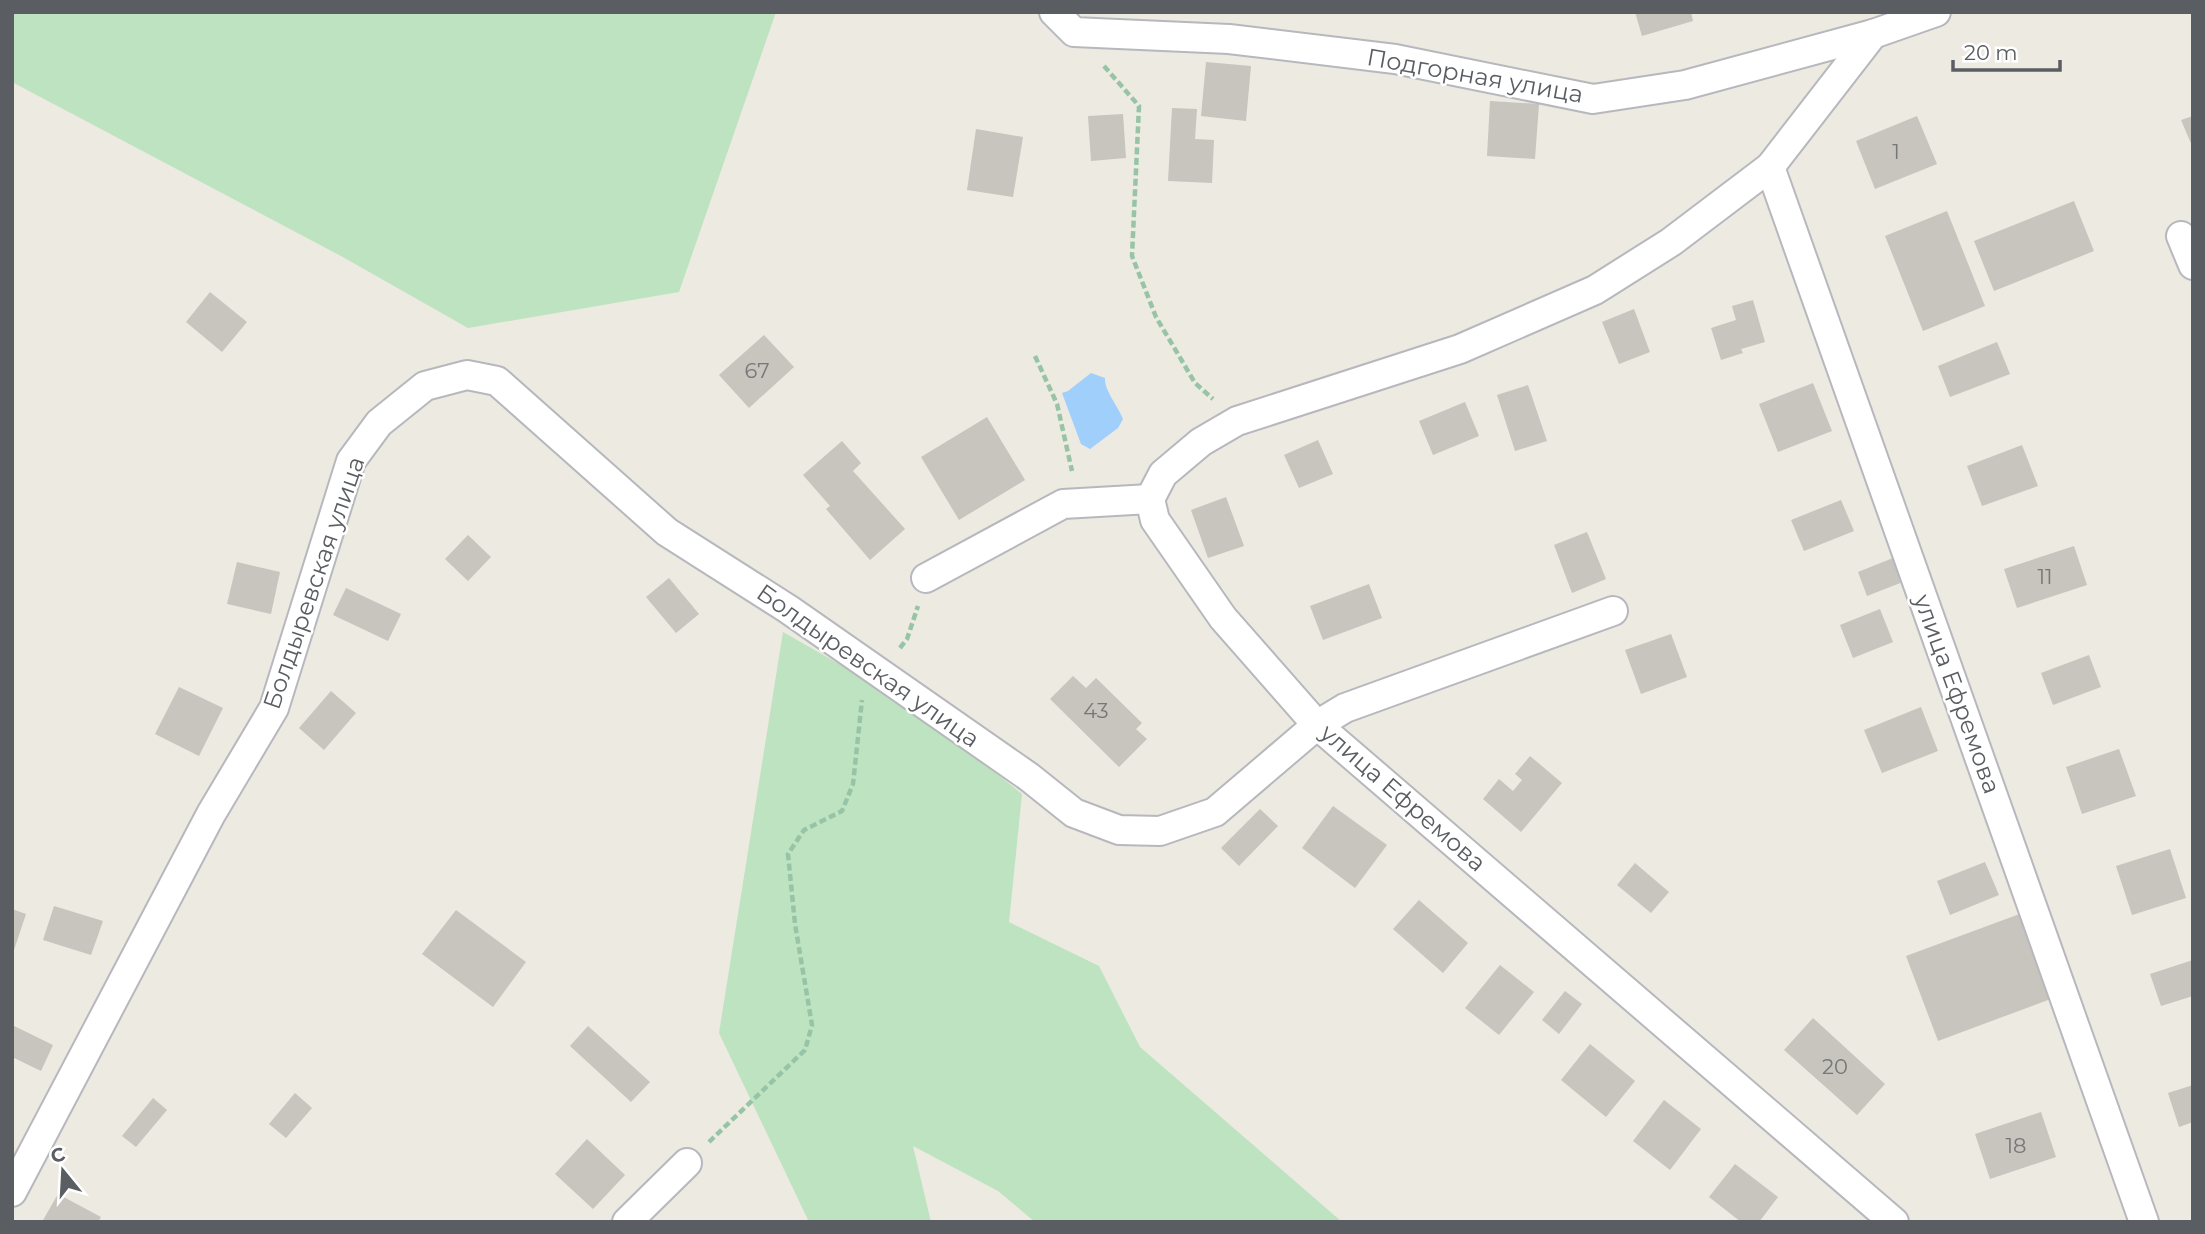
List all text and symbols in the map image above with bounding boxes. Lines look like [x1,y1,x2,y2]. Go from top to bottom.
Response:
scale bar [1953,28,2060,72]
text: 20 m [1964,40,2018,65]
street label: Подгорная улица [1365,42,1586,109]
house number: 1 [1892,139,1900,164]
house number: 67 [745,358,770,383]
street label: Болдыревская улица [257,453,370,713]
house number: 11 [2037,564,2053,589]
street label: Болдыревская улица [751,578,985,753]
street label: улица Ефремова [1908,589,2007,797]
house number: 43 [1083,698,1109,723]
street label: улица Ефремова [1314,717,1492,877]
house number: 20 [1822,1054,1848,1079]
house number: 18 [2006,1133,2026,1158]
north arrow [28,1136,98,1206]
text: С [48,1142,68,1168]

